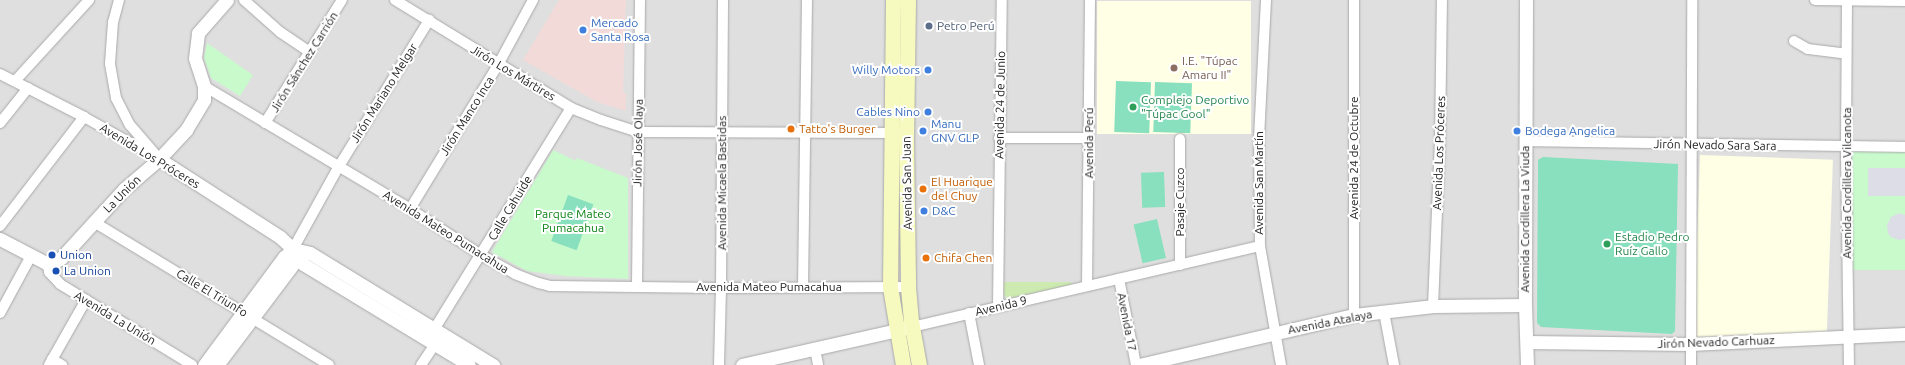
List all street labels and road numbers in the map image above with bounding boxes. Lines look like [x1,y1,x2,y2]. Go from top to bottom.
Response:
street label: Jirón Sánchez Carrión [267,9,341,115]
street label: Jirón Mariano Melgar [348,41,420,145]
street label: Jirón Los Mártires [468,42,558,104]
street label: Avenida 24 de Junio [992,51,1008,159]
street label: Jirón Manco Inca [437,74,497,158]
street label: Avenida 24 de Octubre [1347,96,1361,220]
street label: Avenida Los Próceres [1430,96,1448,210]
street label: Jirón José Olaya [630,99,646,187]
street label: Avenida Cordillera Vilcanota [1840,107,1854,259]
street label: Avenida Perú [1082,108,1096,178]
street label: Avenida Micaela Bastidas [715,116,729,250]
street label: Avenida Los Próceres [97,120,203,192]
street label: Avenida San Martín [1252,131,1266,235]
street label: Avenida San Juan [899,136,915,230]
street label: Jirón Nevado Sara Sara [1653,137,1777,153]
street label: Avenida Cordillera La Viuda [1518,146,1532,292]
street label: Pasaje Cuzco [1173,168,1187,236]
street label: La Unión [100,172,144,216]
street label: Calle Cahuide [485,173,535,243]
street label: Avenida Mateo Pumacahua [380,187,512,277]
street label: Calle El Triunfo [174,266,250,320]
street label: Avenida Mateo Pumacahua [696,280,842,294]
street label: Avenida La Unión [72,288,158,348]
street label: Avenida 17 [1114,292,1140,352]
street label: Avenida 9 [974,293,1028,319]
street label: Avenida Atalaya [1287,307,1373,337]
street label: Jirón Nevado Carhuaz [1657,333,1775,351]

